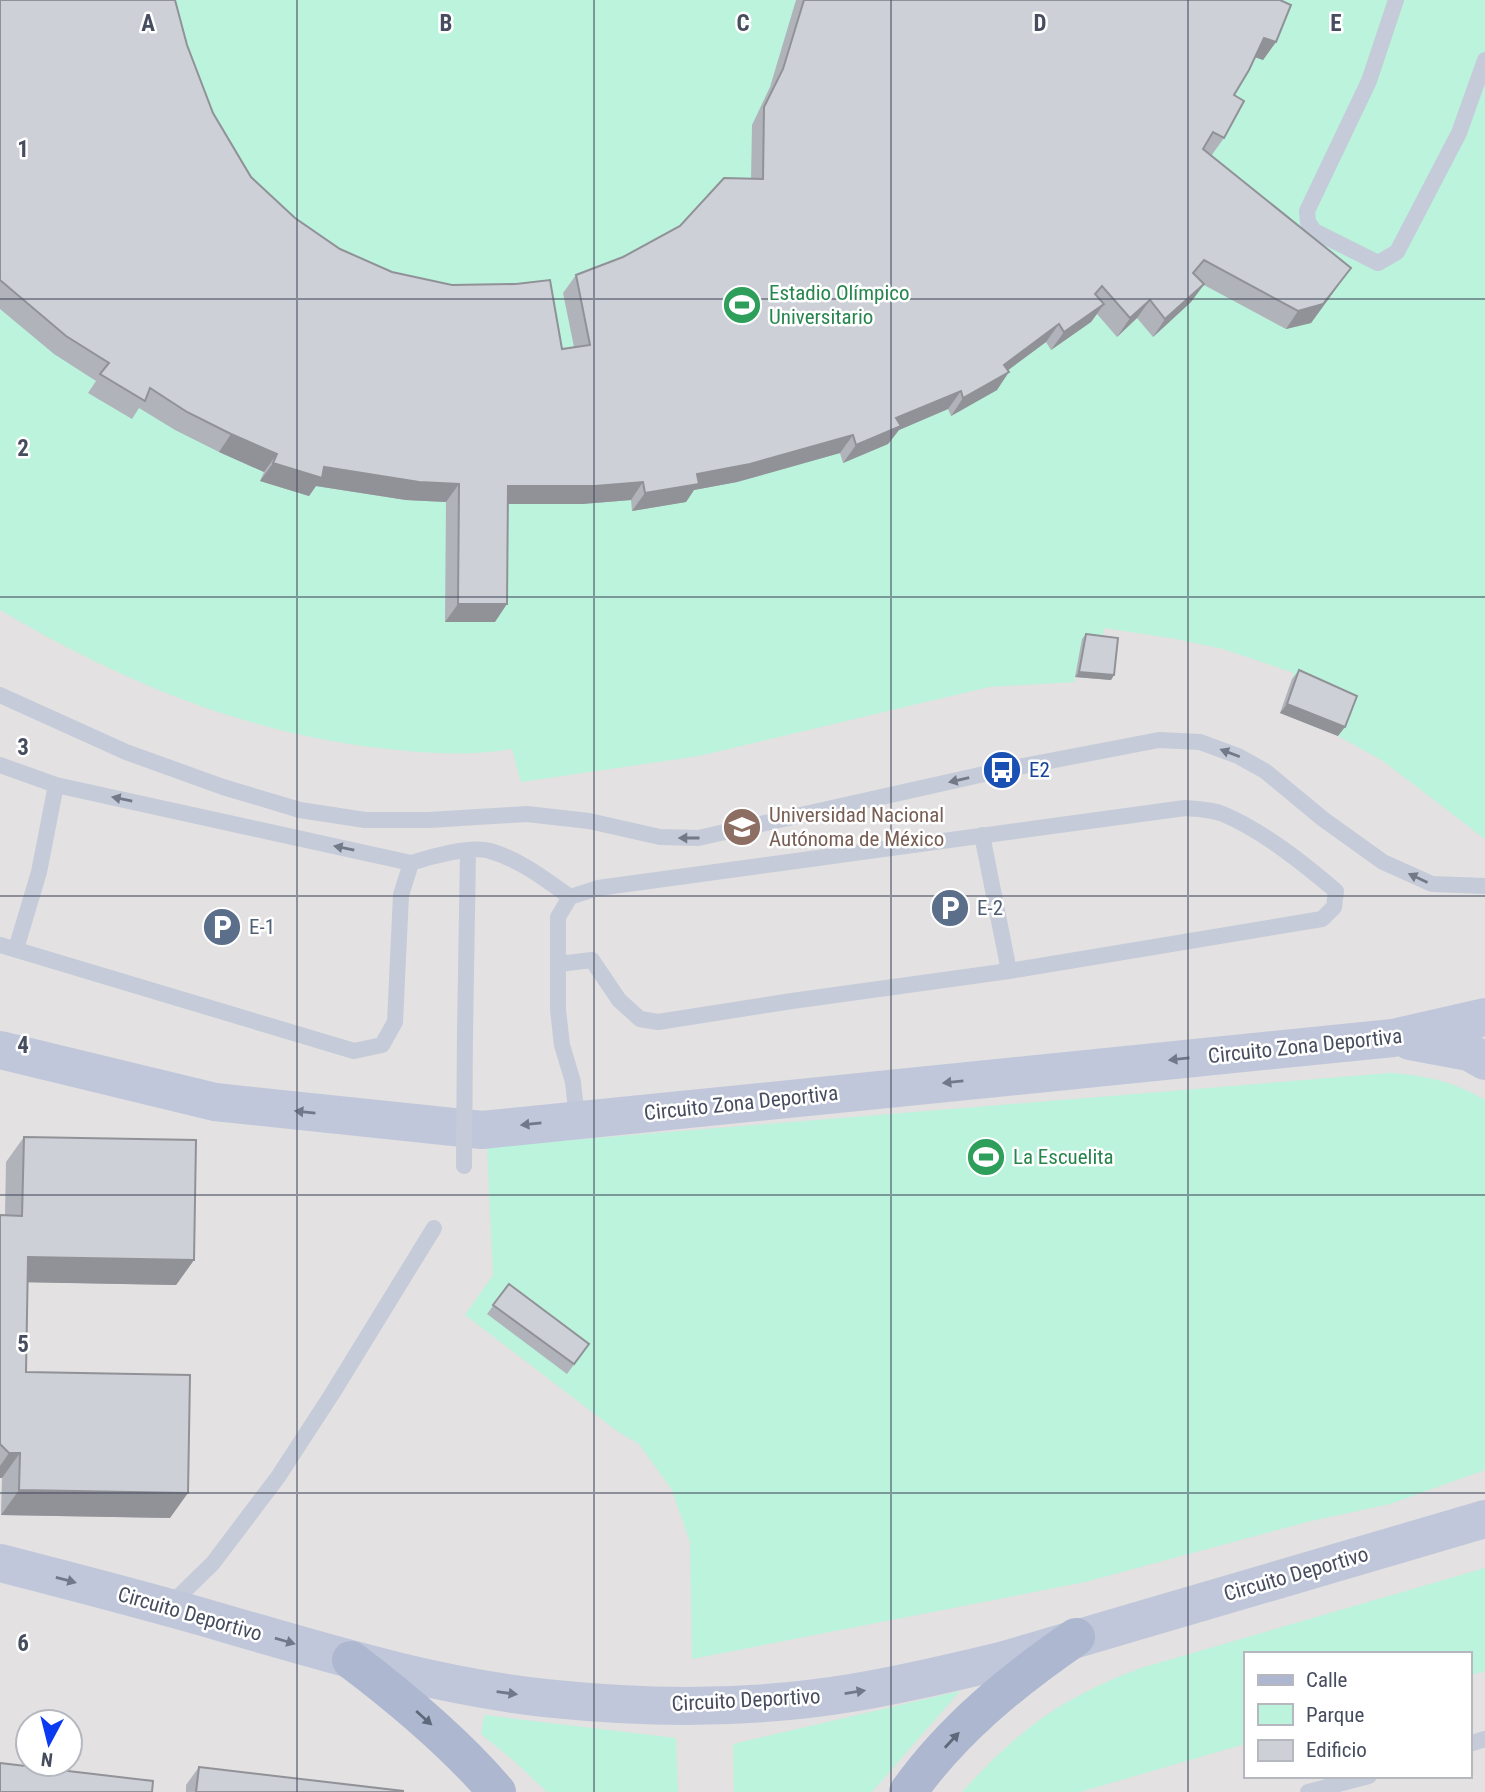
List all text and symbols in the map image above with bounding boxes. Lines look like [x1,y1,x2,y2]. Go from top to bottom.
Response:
text: A [141,10,155,37]
text: B [440,10,452,37]
text: C [736,10,750,37]
text: D [1034,10,1047,37]
text: E [1330,10,1342,37]
text: 1 [17,136,29,163]
place label: Estadio Olímpico Universitario [769,281,910,329]
sports icon: Estadio Olímpico Universitario [721,284,763,326]
text: 2 [17,435,29,462]
text: 3 [17,734,29,761]
one-way arrow [1219,747,1240,758]
bus stop icon: E2 [981,749,1023,791]
place label: E2 [1029,758,1050,782]
one-way arrow [948,774,970,785]
one-way arrow [111,794,133,805]
place label: Universidad Nacional Autónoma de México [769,803,944,851]
school or university icon: Universidad Nacional Autónoma de México [721,806,763,848]
one-way arrow [678,832,700,844]
one-way arrow [333,843,355,854]
one-way arrow [1408,872,1428,884]
parking icon: E-2 [929,887,971,929]
place label: E-2 [977,896,1003,920]
parking icon: E-1 [201,906,243,948]
place label: E-1 [249,915,275,939]
street label: Circuito Zona Deportiva [1207,1024,1403,1068]
text: 4 [17,1032,29,1059]
one-way arrow [1168,1054,1190,1065]
one-way arrow [942,1077,964,1088]
street label: Circuito Zona Deportiva [643,1081,839,1125]
one-way arrow [294,1106,316,1117]
one-way arrow [520,1119,542,1130]
sports icon: La Escuelita [965,1136,1007,1178]
place label: La Escuelita [1013,1145,1114,1169]
text: 5 [17,1331,29,1358]
street label: Circuito Deportivo [1221,1542,1371,1606]
one-way arrow [55,1575,77,1586]
street label: Circuito Deportivo [115,1582,265,1646]
text: 6 [17,1630,29,1657]
one-way arrow [275,1636,296,1646]
legend [1244,1652,1471,1778]
text: Calle [1306,1668,1348,1692]
street label: Circuito Deportivo [671,1684,821,1716]
one-way arrow [844,1686,866,1697]
one-way arrow [496,1687,518,1698]
text: Parque [1306,1703,1364,1727]
north arrow [14,1708,84,1778]
one-way arrow [415,1710,432,1725]
one-way arrow [943,1732,959,1749]
text: Edificio [1306,1738,1367,1762]
text: N [40,1747,54,1772]

